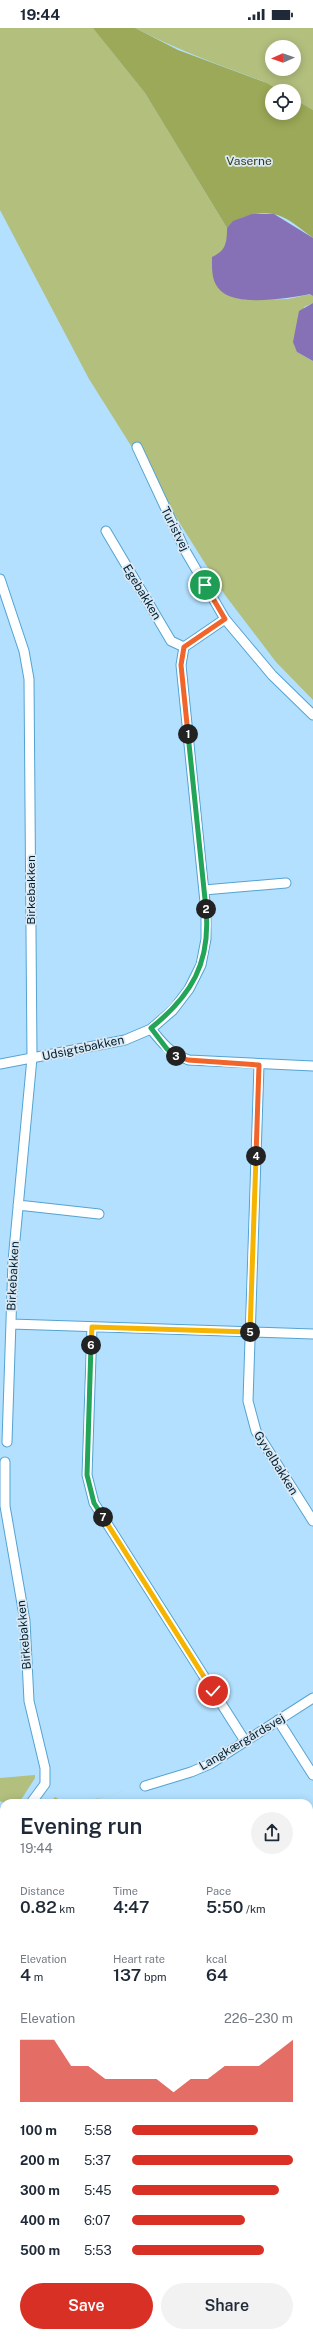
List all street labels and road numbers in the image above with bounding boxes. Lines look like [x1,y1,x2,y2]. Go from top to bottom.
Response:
street label: Turistvej [158,505,192,553]
street label: Egebakken [120,562,164,622]
street label: Birkebakken [24,855,38,925]
street label: Udsigtsbakken [41,1032,125,1064]
street label: Birkebakken [4,1241,22,1311]
street label: Gyvelbakken [251,1429,301,1497]
street label: Birkebakken [14,1600,34,1670]
street label: Langkærgårdsvej [197,1711,287,1773]

